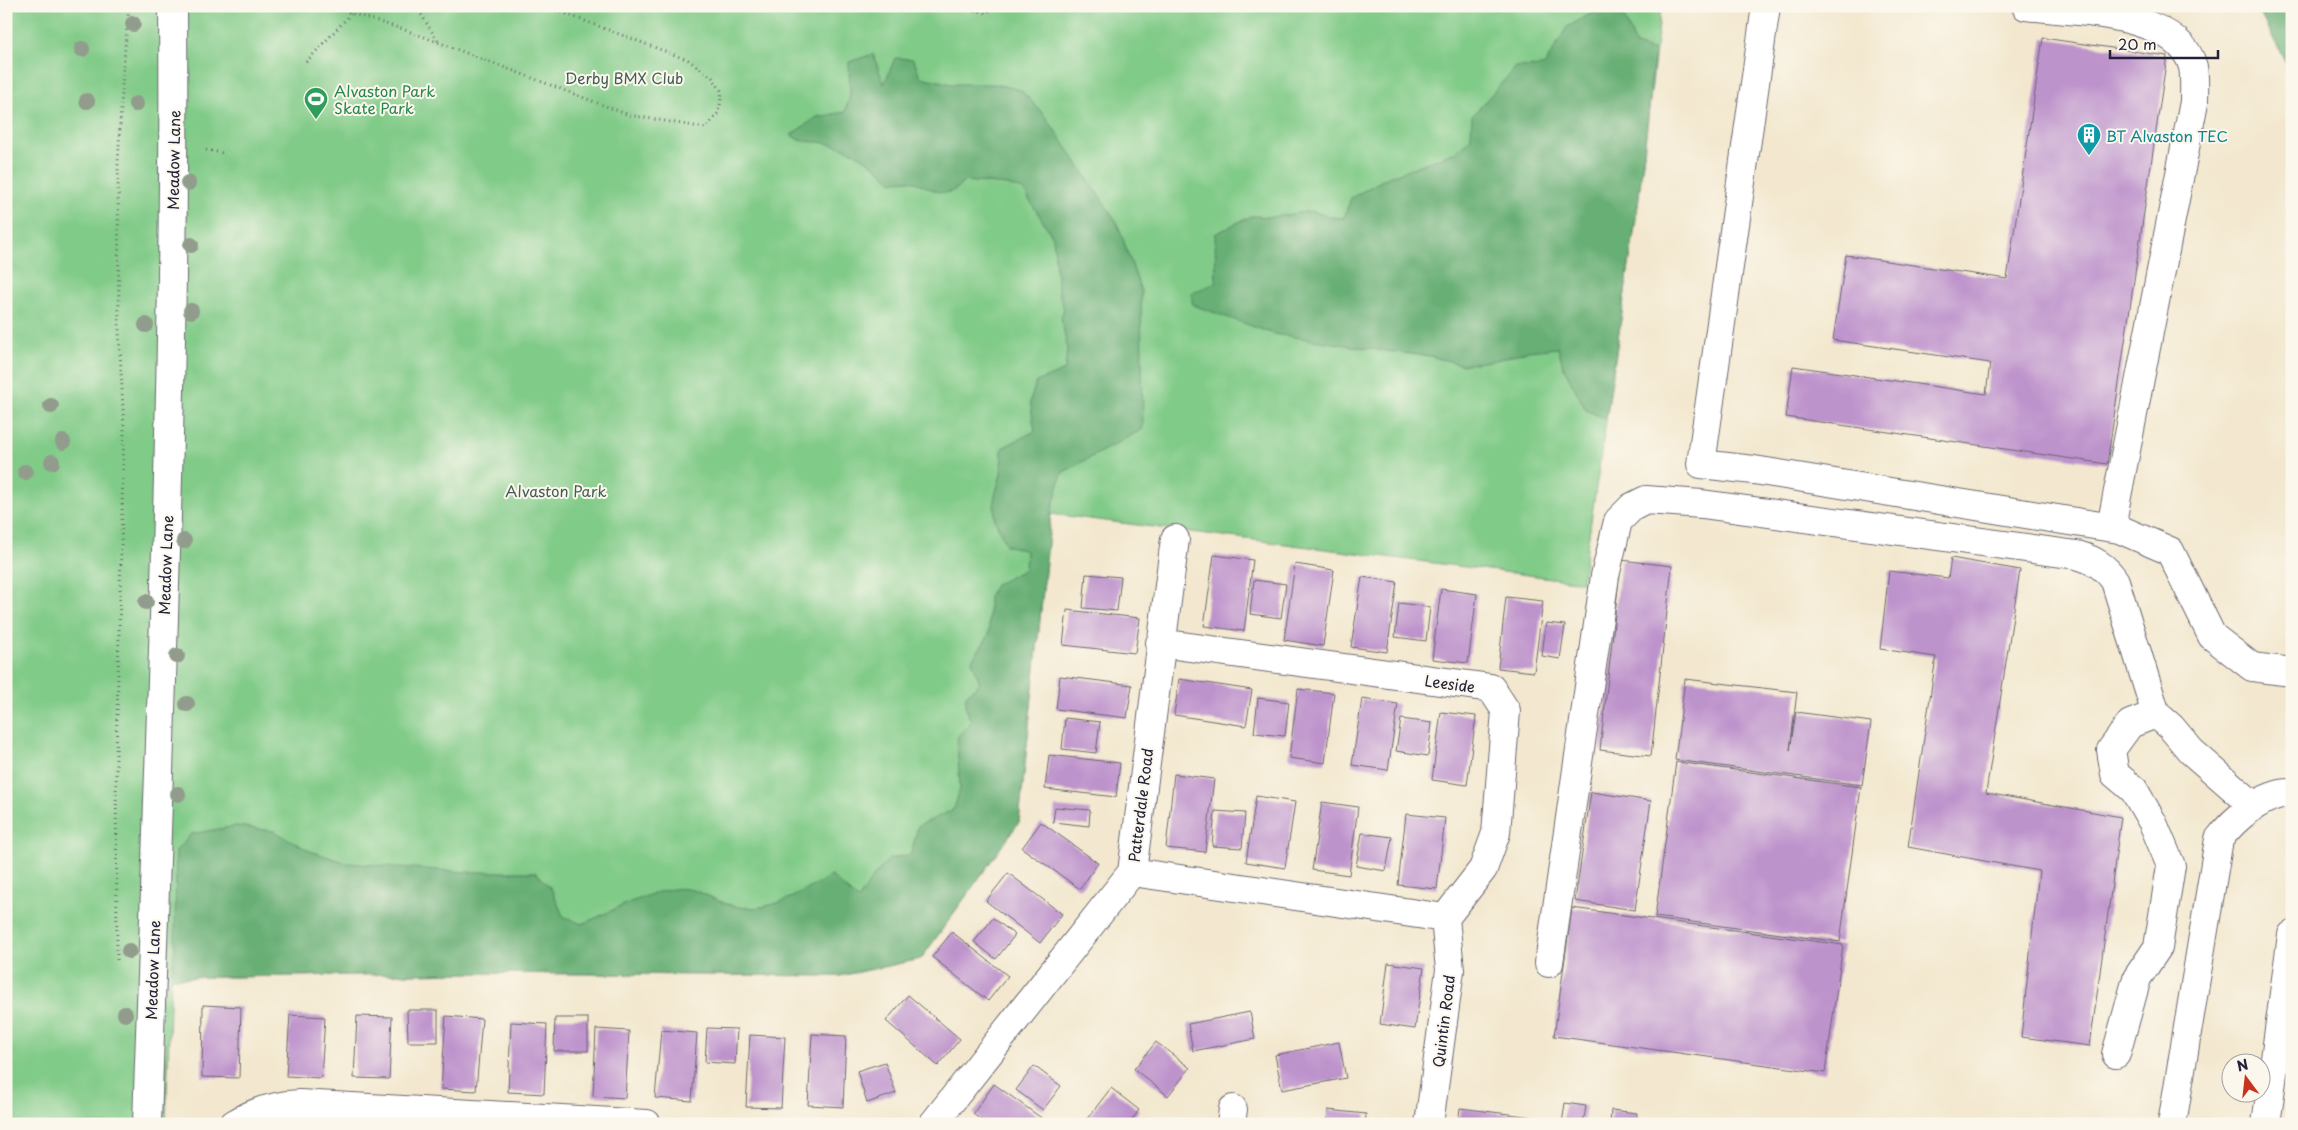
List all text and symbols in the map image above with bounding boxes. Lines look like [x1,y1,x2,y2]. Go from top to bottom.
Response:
scale bar [2110,28,2218,60]
text: 20 m [2118,32,2157,55]
park label: Derby BMX Club [565,66,683,89]
place label: Alvaston Park Skate Park [334,79,435,119]
sports icon: Alvaston Park Skate Park [303,86,329,120]
street label: Meadow Lane [161,110,185,210]
building icon: BT Alvaston TEC [2076,122,2102,156]
place label: BT Alvaston TEC [2106,124,2228,147]
park label: Alvaston Park [505,479,607,502]
street label: Meadow Lane [152,515,178,615]
street label: Leeside [1423,668,1477,698]
street label: Patterdale Road [1122,747,1158,863]
street label: Meadow Lane [139,920,165,1020]
street label: Quintin Road [1426,973,1460,1069]
north arrow [2220,1052,2270,1102]
text: N [2234,1053,2251,1077]

